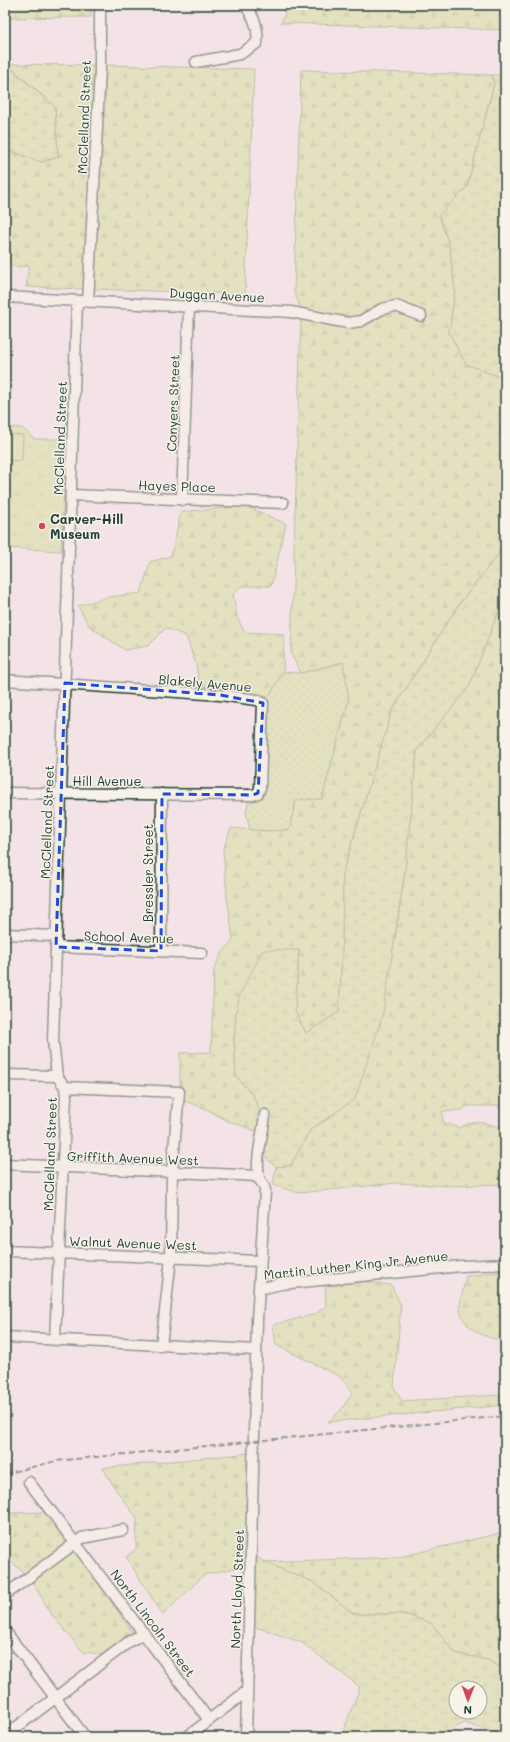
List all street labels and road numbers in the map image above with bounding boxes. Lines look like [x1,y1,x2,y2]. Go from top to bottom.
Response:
street label: McClelland Street [73,59,94,174]
street label: Duggan Avenue [169,284,265,305]
street label: Conyers Street [162,354,183,452]
street label: McClelland Street [49,380,70,495]
street label: Hayes Place [138,476,216,495]
street label: Blakely Avenue [158,670,252,695]
street label: McClelland Street [36,764,57,879]
street label: Hill Avenue [73,772,141,789]
street label: Bressler Street [139,823,156,922]
street label: School Avenue [84,926,174,947]
street label: McClelland Street [39,1096,60,1211]
street label: Griffith Avenue West [67,1147,200,1168]
street label: Walnut Avenue West [69,1232,197,1253]
street label: Martin Luther King Jr Avenue [263,1246,449,1283]
street label: North Lloyd Street [226,1529,247,1649]
street label: North Lincoln Street [107,1566,200,1680]

